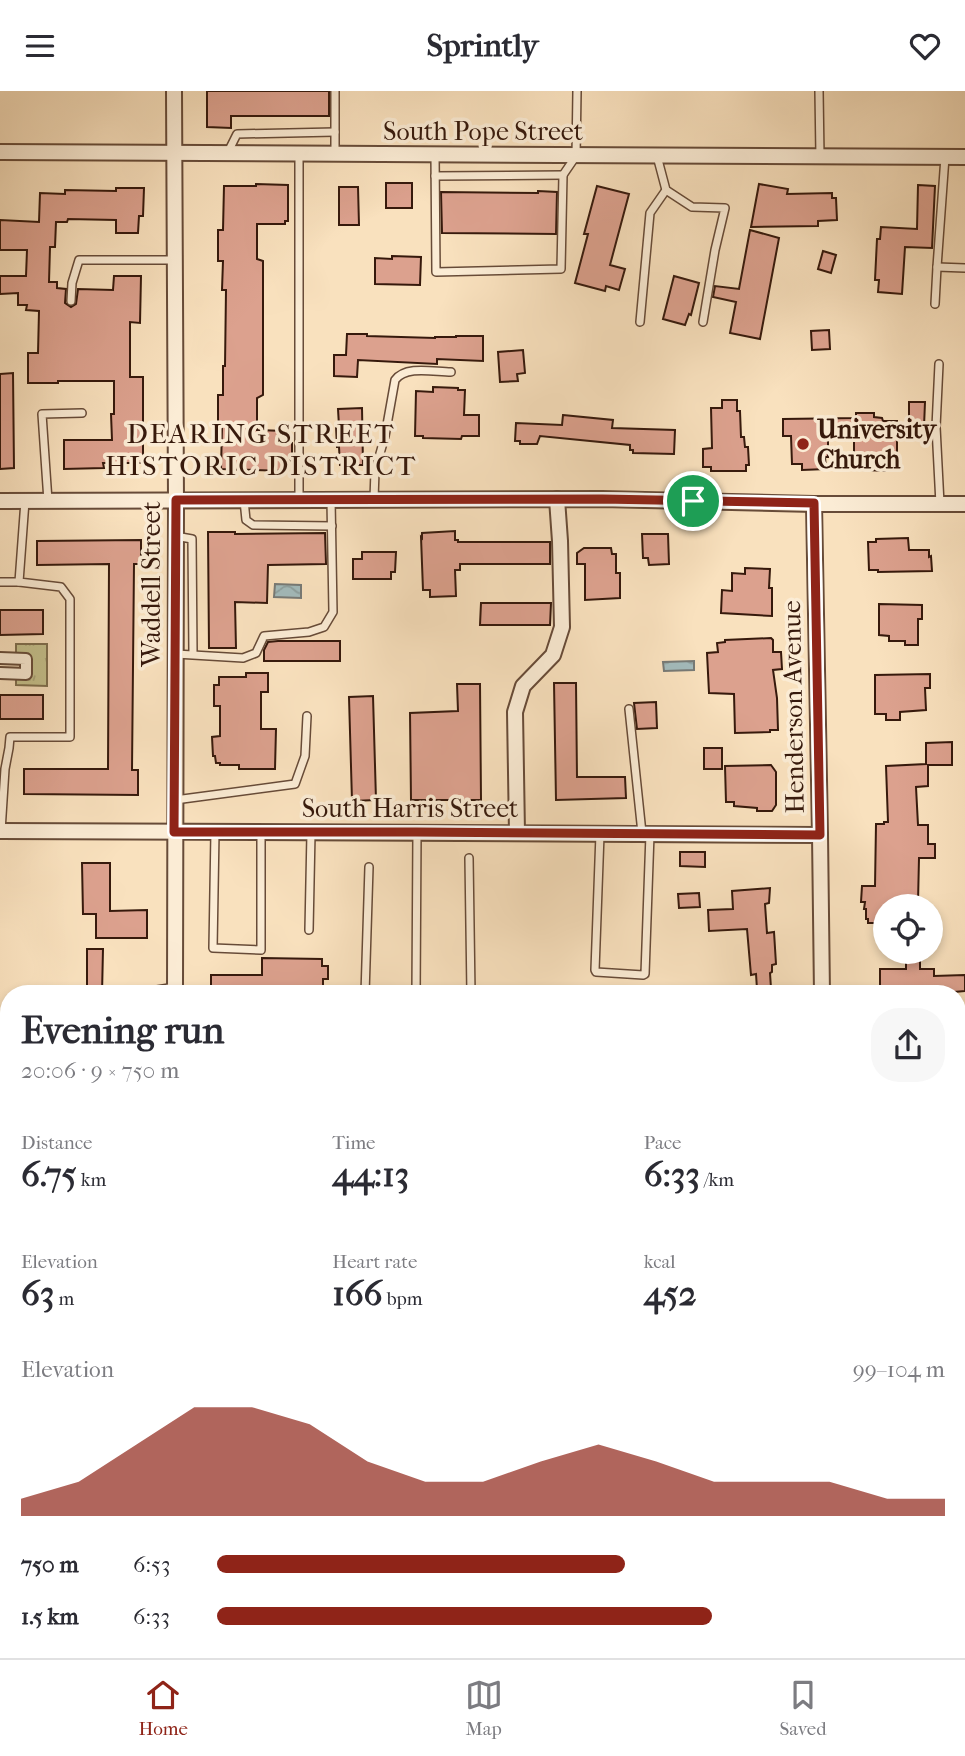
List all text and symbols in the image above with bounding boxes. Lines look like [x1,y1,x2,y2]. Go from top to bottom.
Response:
icon: menu [21,27,59,65]
text: Sprintly [427,27,538,64]
icon: heart [906,27,944,65]
street label: South Pope Street [383,116,584,147]
place label: University Church [816,414,938,475]
district label: DEARING STREET HISTORIC DISTRICT [105,417,417,482]
marker: University Church [795,436,811,452]
pin [663,471,723,531]
icon: arrive [674,482,712,520]
street label: Waddell Street [136,501,167,668]
street label: Henderson Avenue [776,600,811,814]
street label: South Harris Street [302,793,519,824]
map controls [873,894,943,964]
button: locate [873,894,943,964]
text: Evening run [21,1008,224,1053]
button: share [871,1008,945,1082]
text: 20:06 · 9 × 750 m [21,1057,179,1084]
text: Distance [21,1132,92,1154]
text: Time [332,1132,376,1154]
text: Pace [644,1132,682,1154]
text: 6.75 [21,1154,77,1195]
text: 44:13 [332,1154,409,1195]
text: 6:33 [644,1154,700,1195]
text: km [77,1169,106,1191]
text: /km [700,1169,734,1191]
text: Elevation [21,1251,98,1273]
text: Heart rate [332,1251,417,1273]
text: kcal [644,1251,676,1273]
text: 63 [21,1273,54,1314]
text: 166 [332,1273,383,1314]
text: 452 [644,1273,697,1314]
text: m [54,1288,74,1310]
text: bpm [383,1288,423,1310]
text: Elevation [21,1356,114,1383]
text: 99–104 m [853,1356,945,1383]
text: 750 m [21,1551,79,1578]
text: 6:53 [133,1551,170,1578]
text: 1.5 km [21,1603,79,1630]
text: 6:33 [133,1603,170,1630]
tab: Home [138,1676,188,1740]
tab: Map [465,1676,503,1740]
tab: Saved [779,1676,827,1740]

